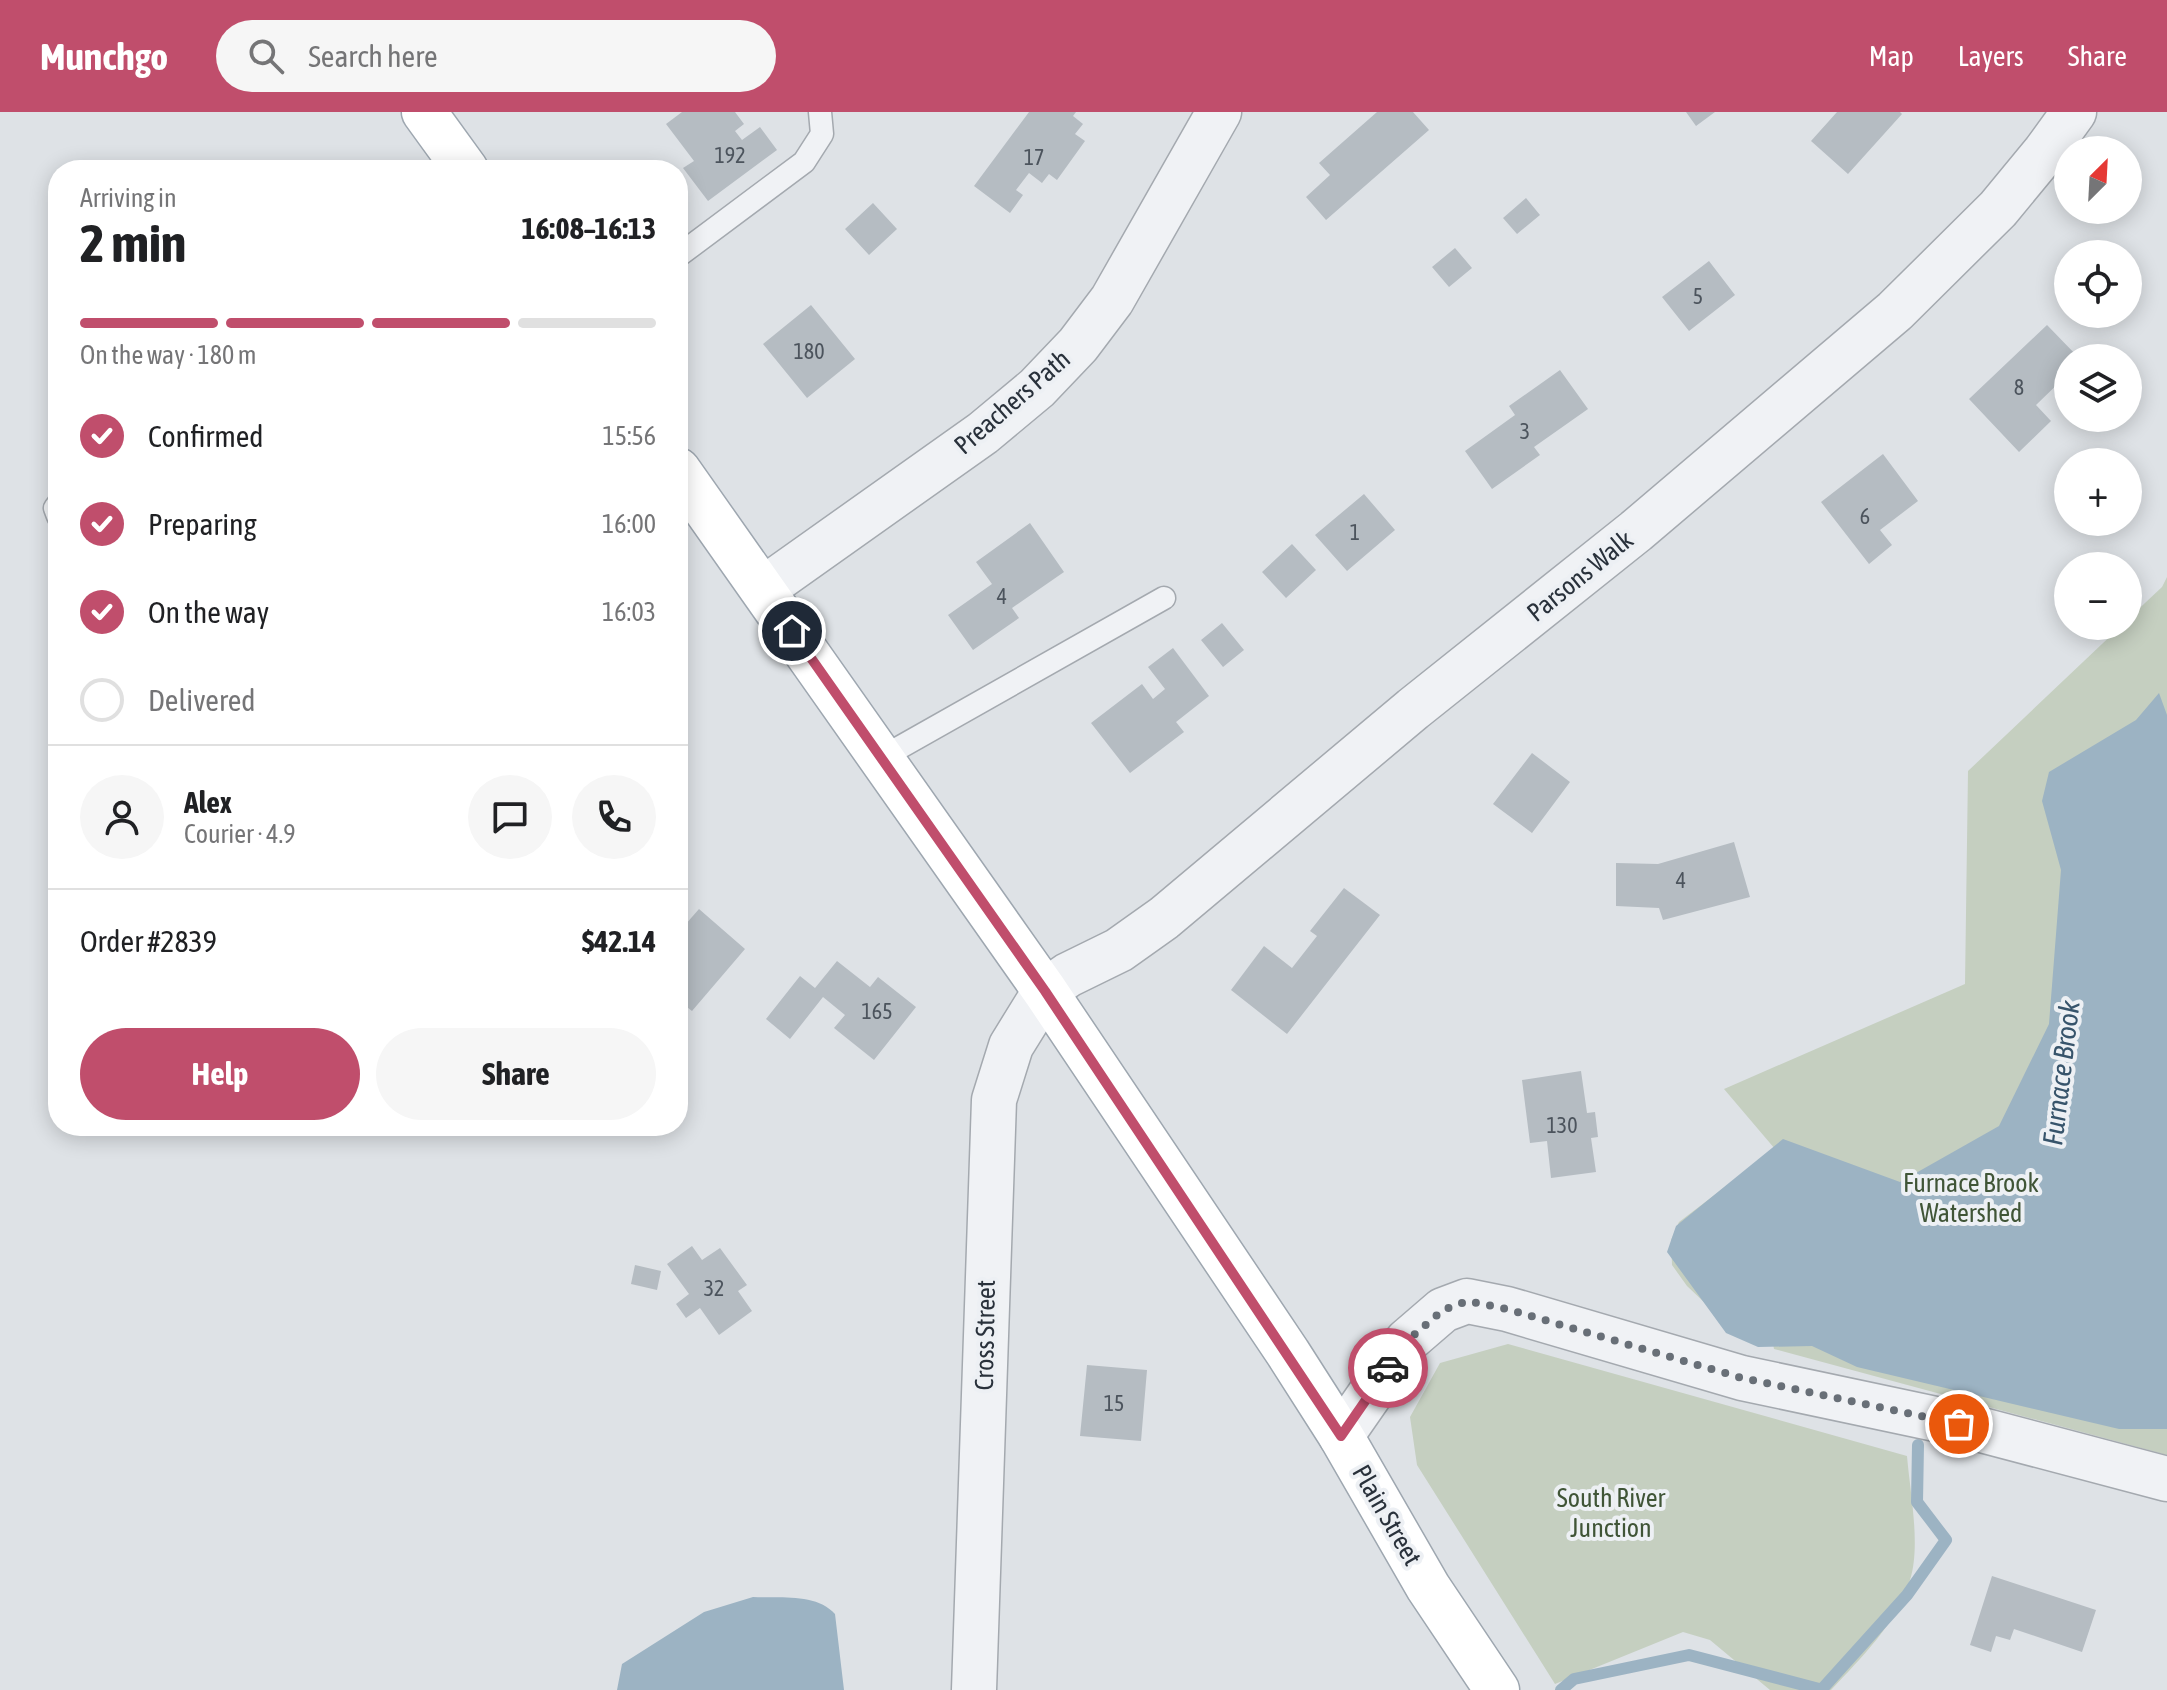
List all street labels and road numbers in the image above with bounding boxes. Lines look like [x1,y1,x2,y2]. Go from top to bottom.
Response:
street label: Preachers Path [948,344,1076,460]
street label: Parsons Walk [1521,524,1639,628]
street label: Cross Street [969,1279,1001,1391]
street label: Plain Street [1346,1459,1428,1571]

